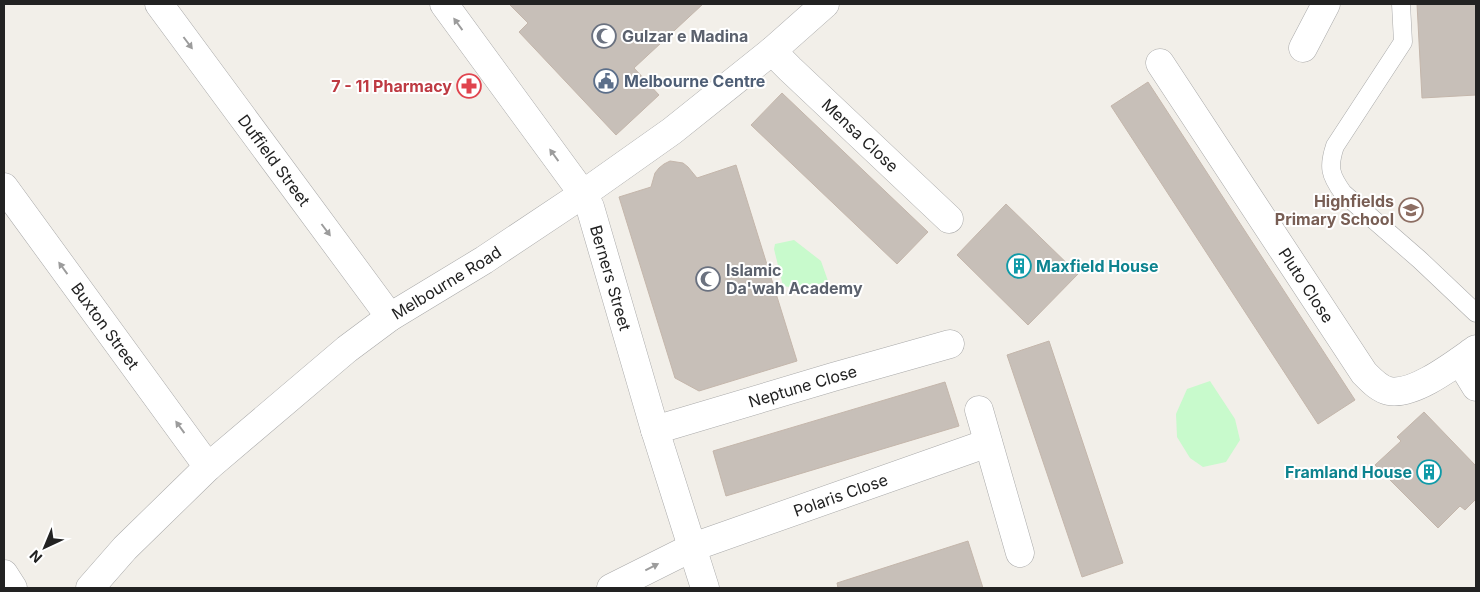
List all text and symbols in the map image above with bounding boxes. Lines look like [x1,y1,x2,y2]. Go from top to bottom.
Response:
one-way arrow [454,17,464,30]
mosque icon: Gulzar e Madina [591,23,617,49]
place label: Gulzar e Madina [622,26,748,46]
one-way arrow [183,36,193,50]
public building icon: Melbourne Centre [593,68,619,94]
place label: Melbourne Centre [624,71,765,91]
pharmacy icon: 7 - 11 Pharmacy [456,73,482,99]
place label: 7 - 11 Pharmacy [331,76,452,96]
street label: Mensa Close [818,94,903,176]
street label: Duffield Street [234,110,315,210]
one-way arrow [549,148,559,162]
place label: Highfields Primary School [1275,191,1394,229]
school or university icon: Highfields Primary School [1398,197,1424,223]
one-way arrow [321,223,331,237]
street label: Berners Street [586,223,636,333]
street label: Melbourne Road [388,242,505,324]
street label: Pluto Close [1274,244,1338,326]
building icon: Maxfield House [1006,253,1032,279]
place label: Maxfield House [1036,256,1159,276]
place label: Islamic Da'wah Academy [726,260,863,298]
one-way arrow [58,261,68,275]
mosque icon: Islamic Da'wah Academy [695,266,721,292]
street label: Buxton Street [67,279,144,373]
street label: Neptune Close [746,361,859,412]
one-way arrow [175,420,185,434]
building icon: Framland House [1416,459,1442,485]
place label: Framland House [1285,462,1412,482]
street label: Polaris Close [791,469,890,521]
north arrow [20,522,70,572]
text: N [26,547,45,567]
one-way arrow [645,563,659,571]

